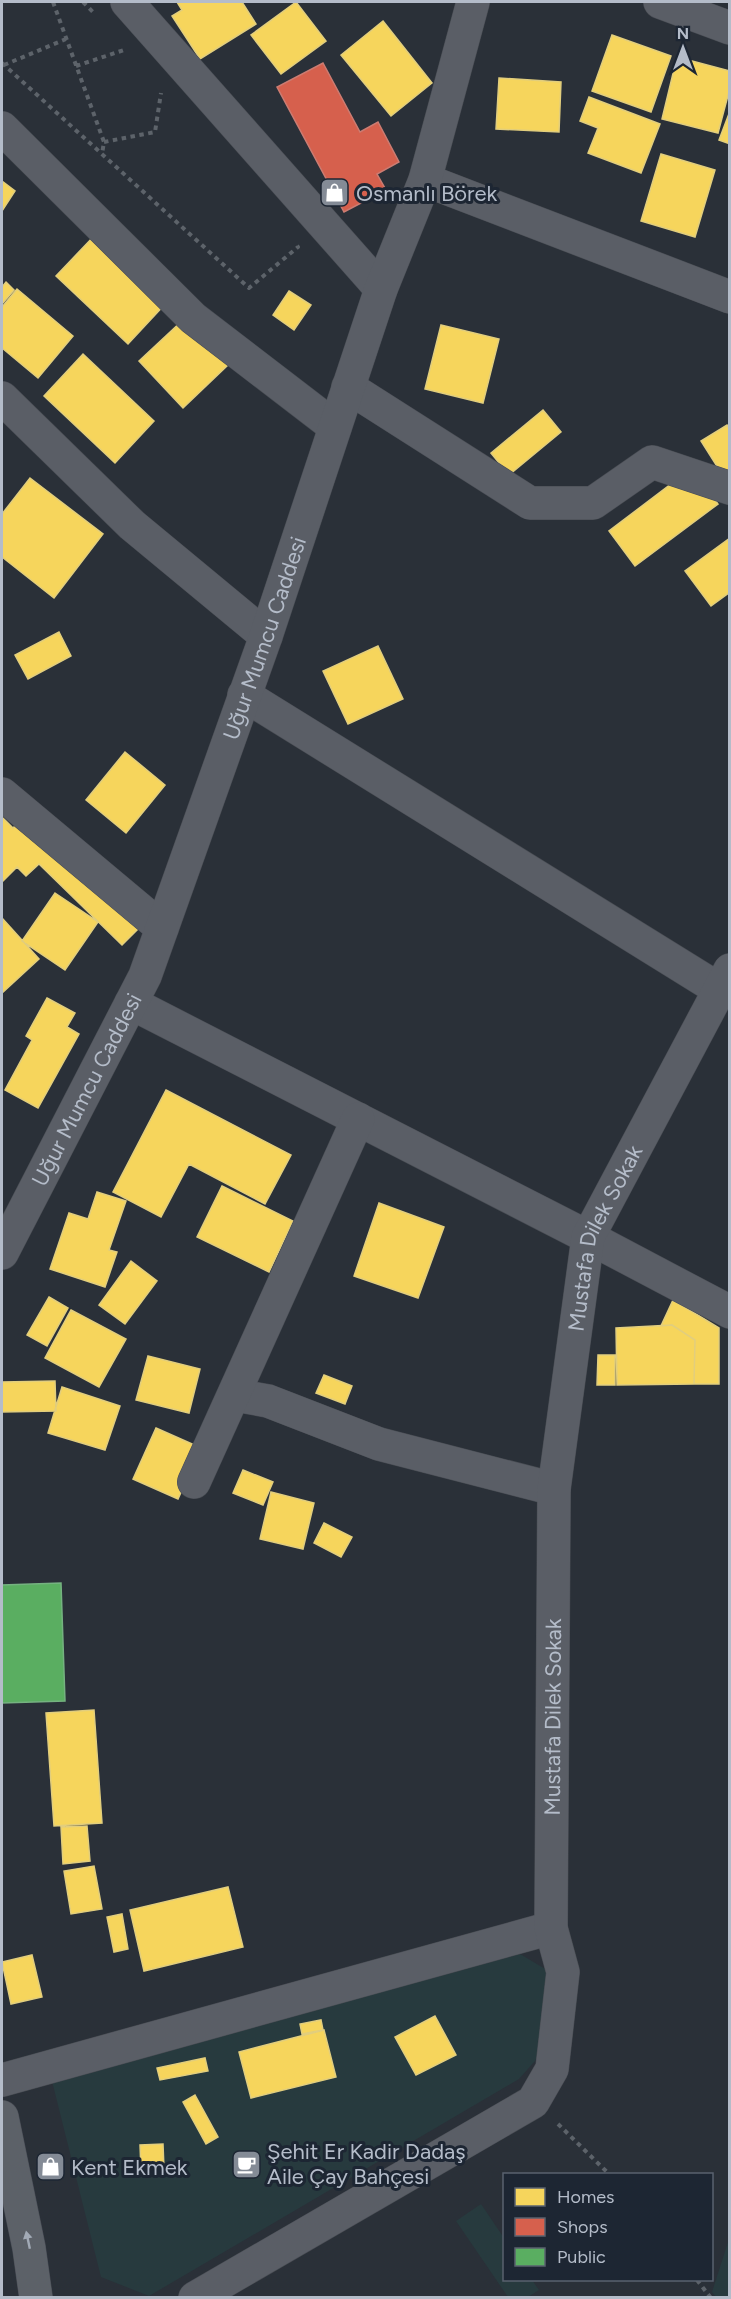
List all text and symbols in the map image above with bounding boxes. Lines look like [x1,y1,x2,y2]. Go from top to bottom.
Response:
north arrow [653,18,713,78]
text: N [677,24,689,43]
shop icon: Osmanlı Börek [319,177,351,209]
place label: Osmanlı Börek [356,180,498,207]
street label: Uğur Mumcu Caddesi [217,533,312,744]
street label: Uğur Mumcu Caddesi [26,989,148,1191]
street label: Mustafa Dilek Sokak [562,1140,649,1333]
street label: Mustafa Dilek Sokak [539,1618,567,1816]
place label: Şehit Er Kadir Dadaş Aile Çay Bahçesi [267,2138,466,2190]
cafe icon: Şehit Er Kadir Dadaş Aile Çay Bahçesi [230,2148,262,2180]
shop icon: Kent Ekmek [34,2151,66,2183]
place label: Kent Ekmek [71,2154,188,2181]
legend [503,2173,713,2281]
text: Homes [557,2186,615,2208]
text: Shops [557,2216,608,2238]
one-way arrow [22,2230,32,2249]
text: Public [557,2246,606,2268]

